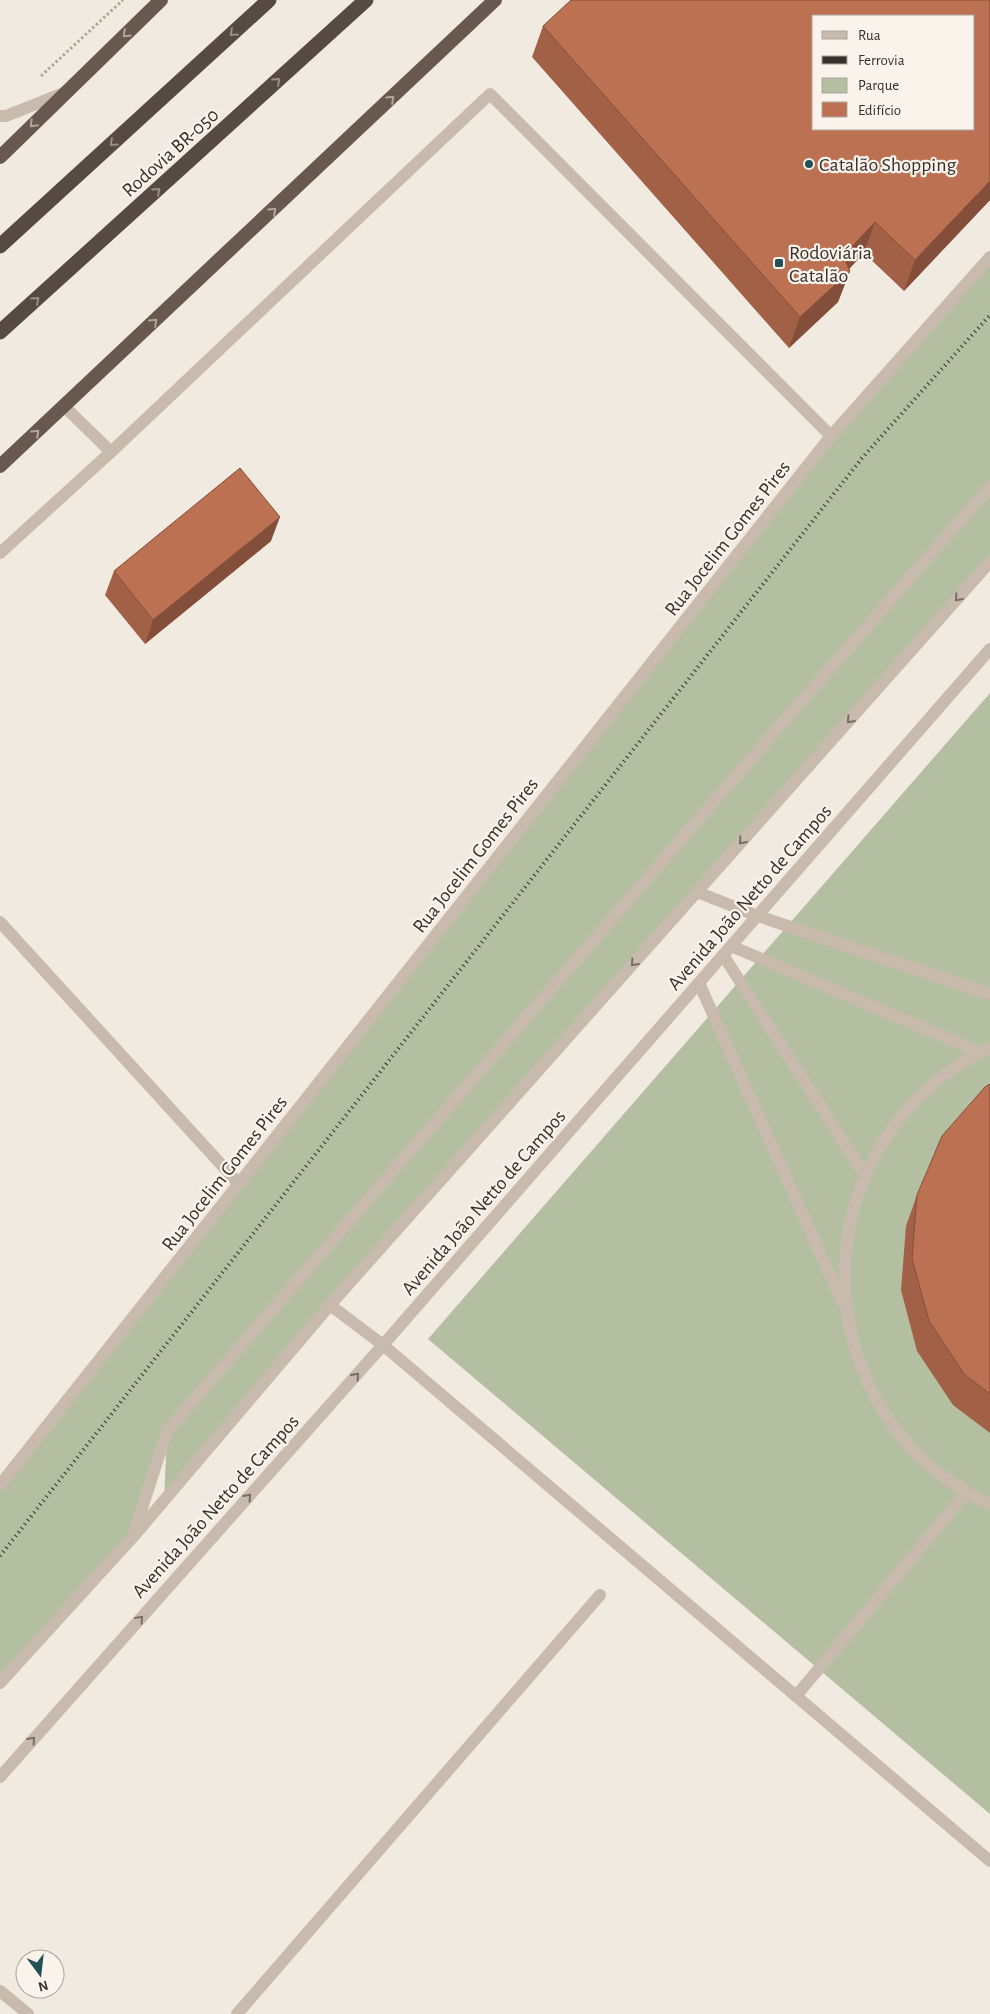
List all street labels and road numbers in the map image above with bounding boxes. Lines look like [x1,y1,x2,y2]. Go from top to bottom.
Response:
street label: Rodovia BR-050 [119,104,223,201]
street label: Rua Jocelim Gomes Pires [661,457,794,620]
street label: Rua Jocelim Gomes Pires [409,774,542,937]
street label: Avenida João Netto de Campos [664,801,836,994]
street label: Rua Jocelim Gomes Pires [158,1092,291,1255]
street label: Avenida João Netto de Campos [398,1106,570,1299]
street label: Avenida João Netto de Campos [129,1411,303,1602]

